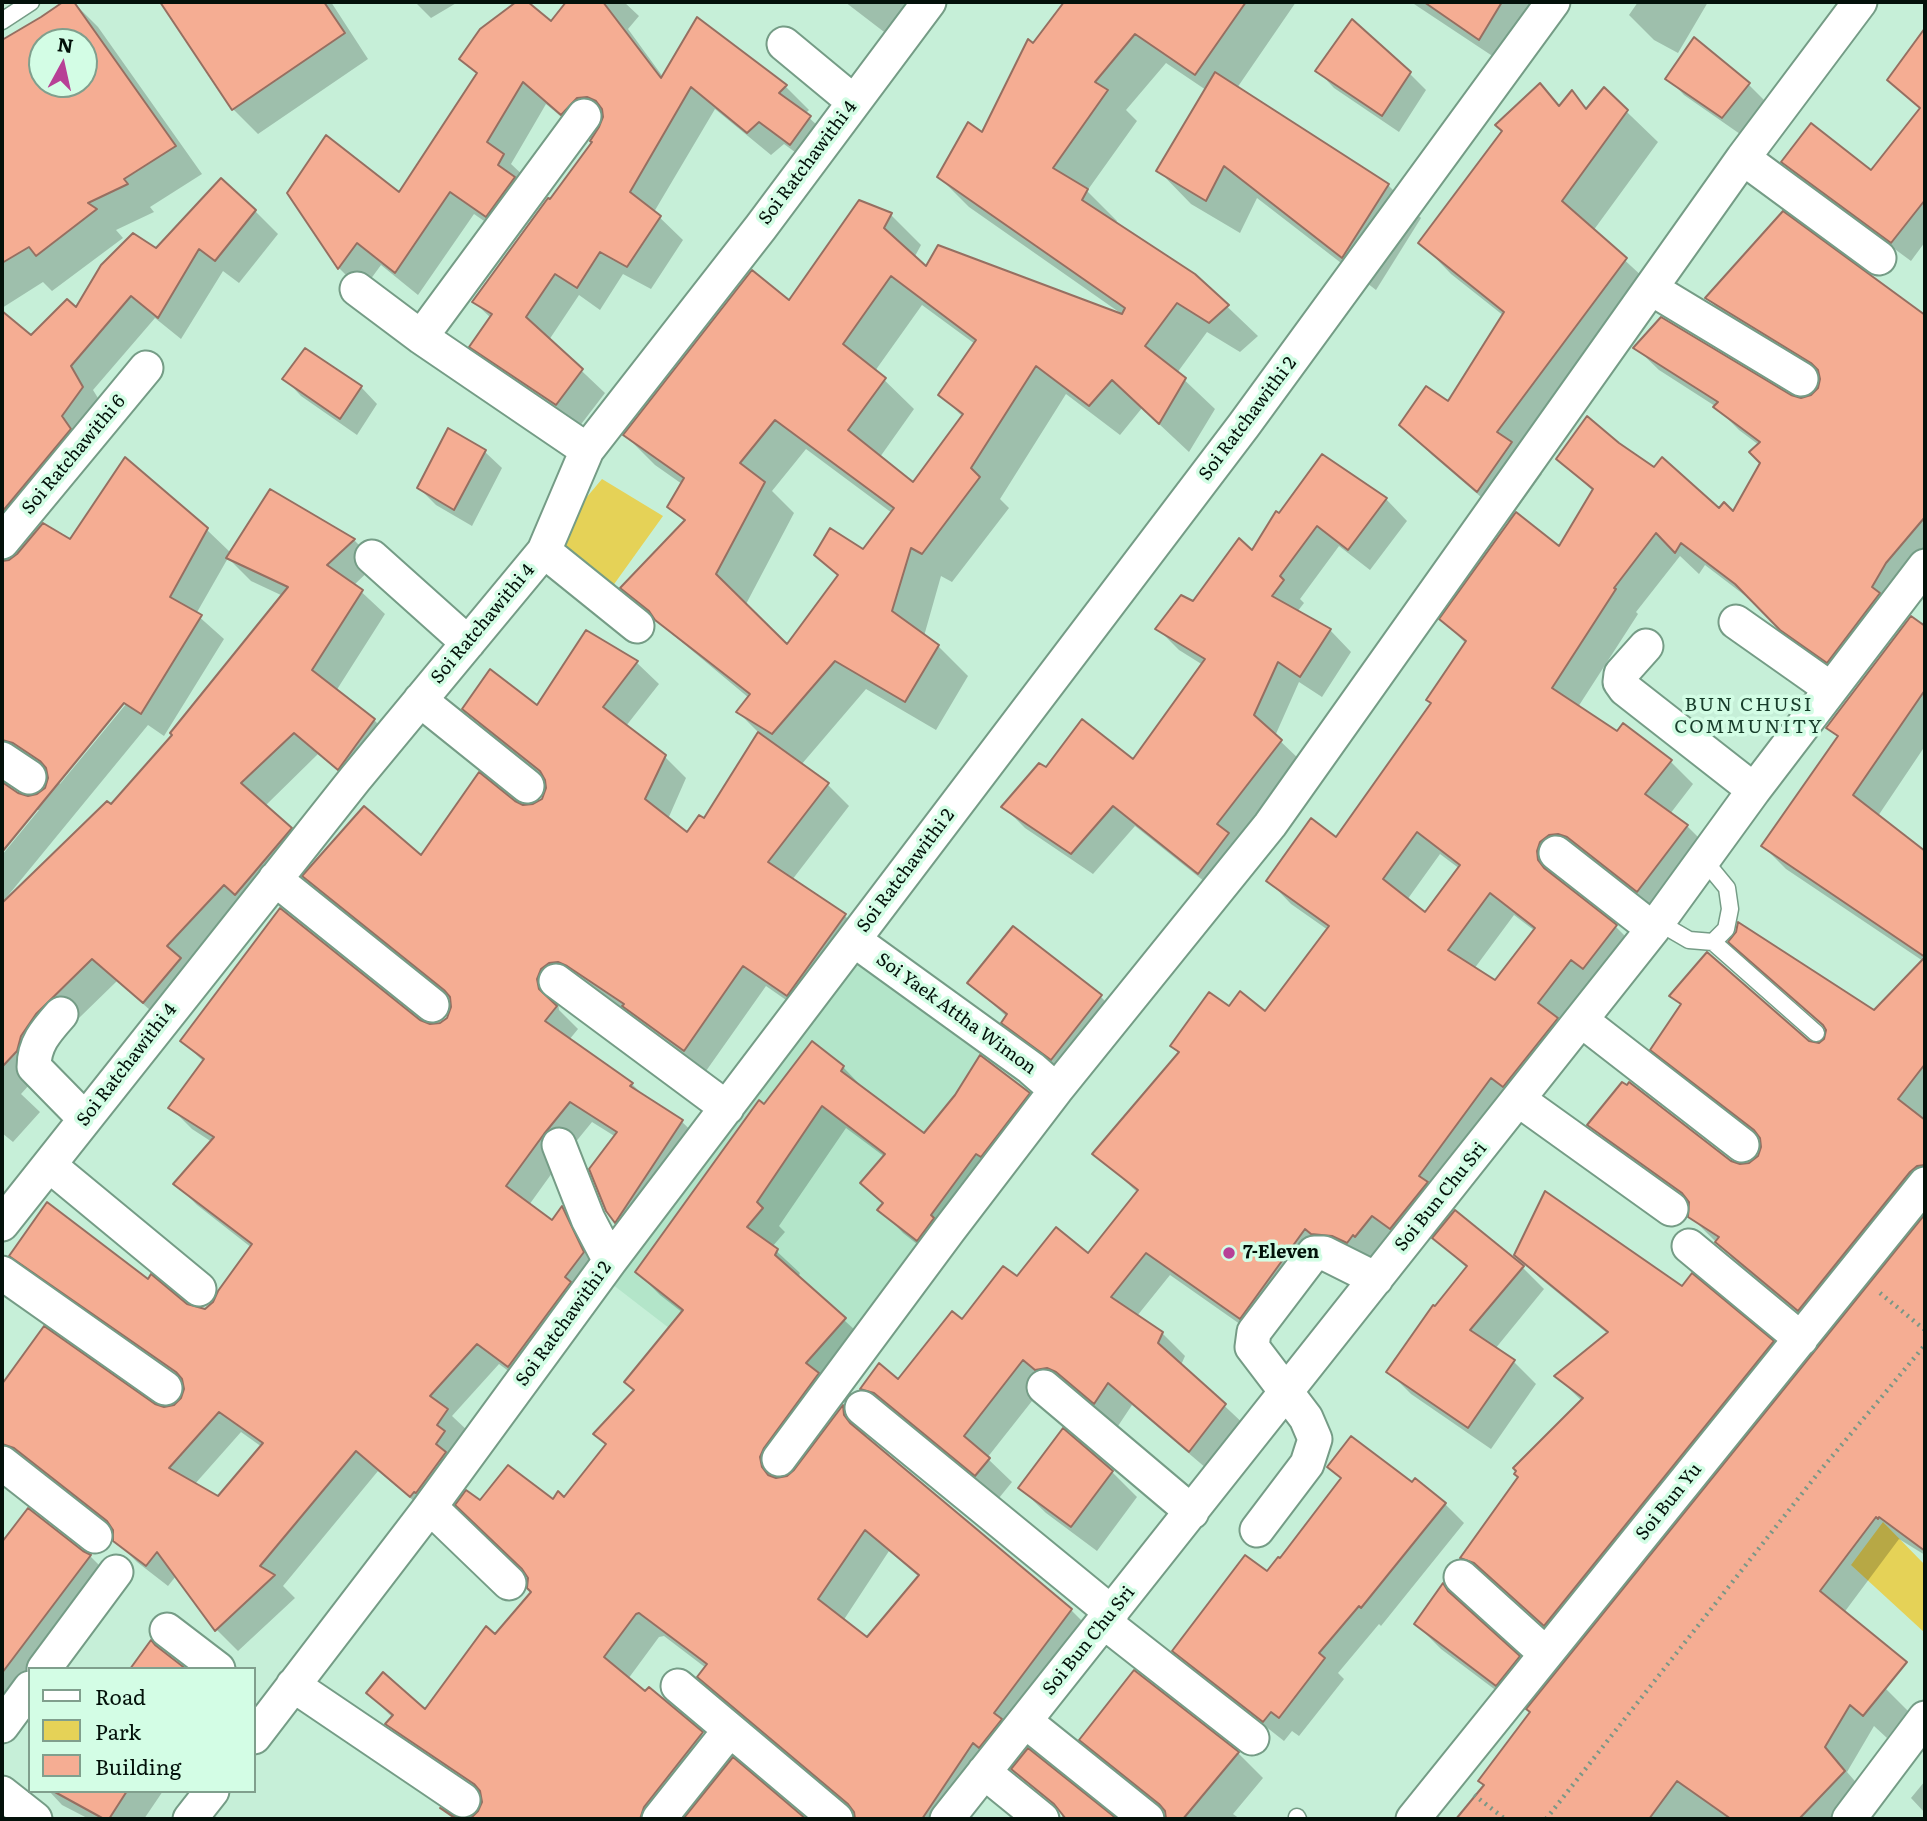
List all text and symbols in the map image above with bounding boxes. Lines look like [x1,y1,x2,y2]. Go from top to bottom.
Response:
north arrow [28,28,98,98]
text: N [56,29,75,59]
street label: Soi Ratchawithi 4 [754,97,862,229]
street label: Soi Ratchawithi 2 [1195,353,1301,485]
street label: Soi Ratchawithi 6 [18,391,130,519]
street label: Soi Ratchawithi 4 [427,560,539,688]
district label: BUN CHUSI COMMUNITY [1675,694,1823,738]
street label: Soi Ratchawithi 2 [853,805,959,937]
street label: Soi Yaek Attha Wimon [872,949,1040,1079]
street label: Soi Ratchawithi 4 [72,999,182,1131]
street label: Soi Bun Chu Sri [1390,1138,1492,1256]
place label: 7-Eleven [1243,1242,1319,1264]
marker: 7-Eleven [1221,1245,1237,1261]
street label: Soi Ratchawithi 2 [512,1258,616,1390]
street label: Soi Bun Yu [1631,1459,1707,1545]
street label: Soi Bun Chu Sri [1038,1582,1140,1700]
legend [28,1667,256,1793]
text: Road [95,1680,146,1711]
text: Park [95,1715,141,1746]
text: Building [95,1750,181,1781]

